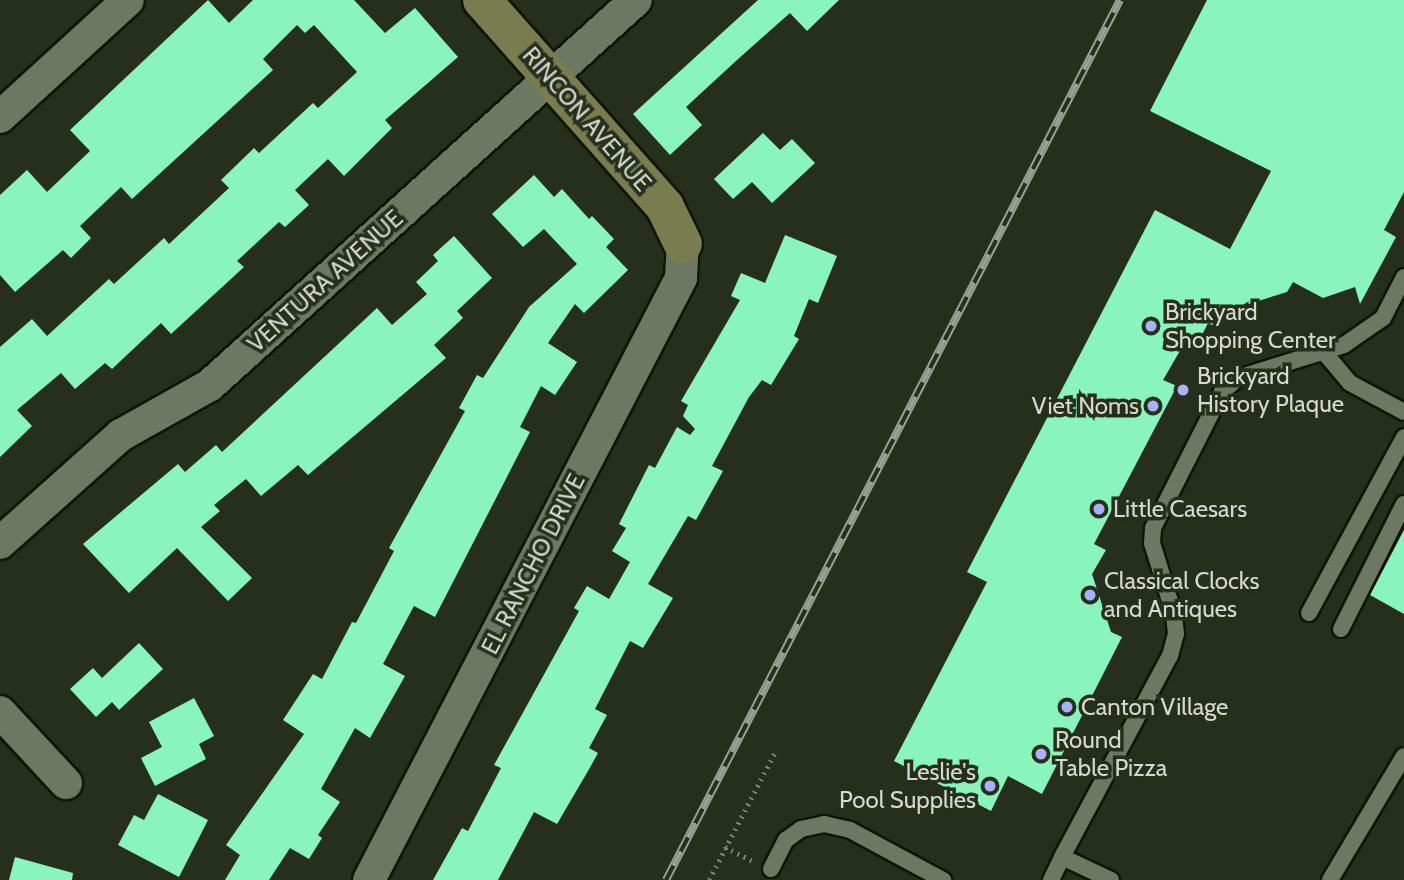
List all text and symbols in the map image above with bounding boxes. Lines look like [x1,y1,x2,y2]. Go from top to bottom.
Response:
street label: RINCON AVENUE [516,41,658,197]
street label: VENTURA AVENUE [242,204,408,358]
place label: Brickyard Shopping Center [1165,298,1335,354]
marker: Brickyard Shopping Center [1143,318,1159,334]
place label: Brickyard History Plaque [1197,362,1344,418]
marker: Brickyard History Plaque [1175,382,1191,398]
place label: Viet Noms [1032,392,1139,420]
marker: Viet Noms [1145,398,1161,414]
street label: EL RANCHO DRIVE [475,469,591,659]
place label: Little Caesars [1113,495,1247,523]
marker: Little Caesars [1091,501,1107,517]
place label: Classical Clocks and Antiques [1104,567,1260,623]
marker: Classical Clocks and Antiques [1082,587,1098,603]
place label: Canton Village [1081,693,1228,721]
marker: Canton Village [1059,699,1075,715]
place label: Round Table Pizza [1055,726,1167,782]
marker: Round Table Pizza [1033,746,1049,762]
place label: Leslie's Pool Supplies [839,758,976,814]
marker: Leslie's Pool Supplies [982,778,998,794]

